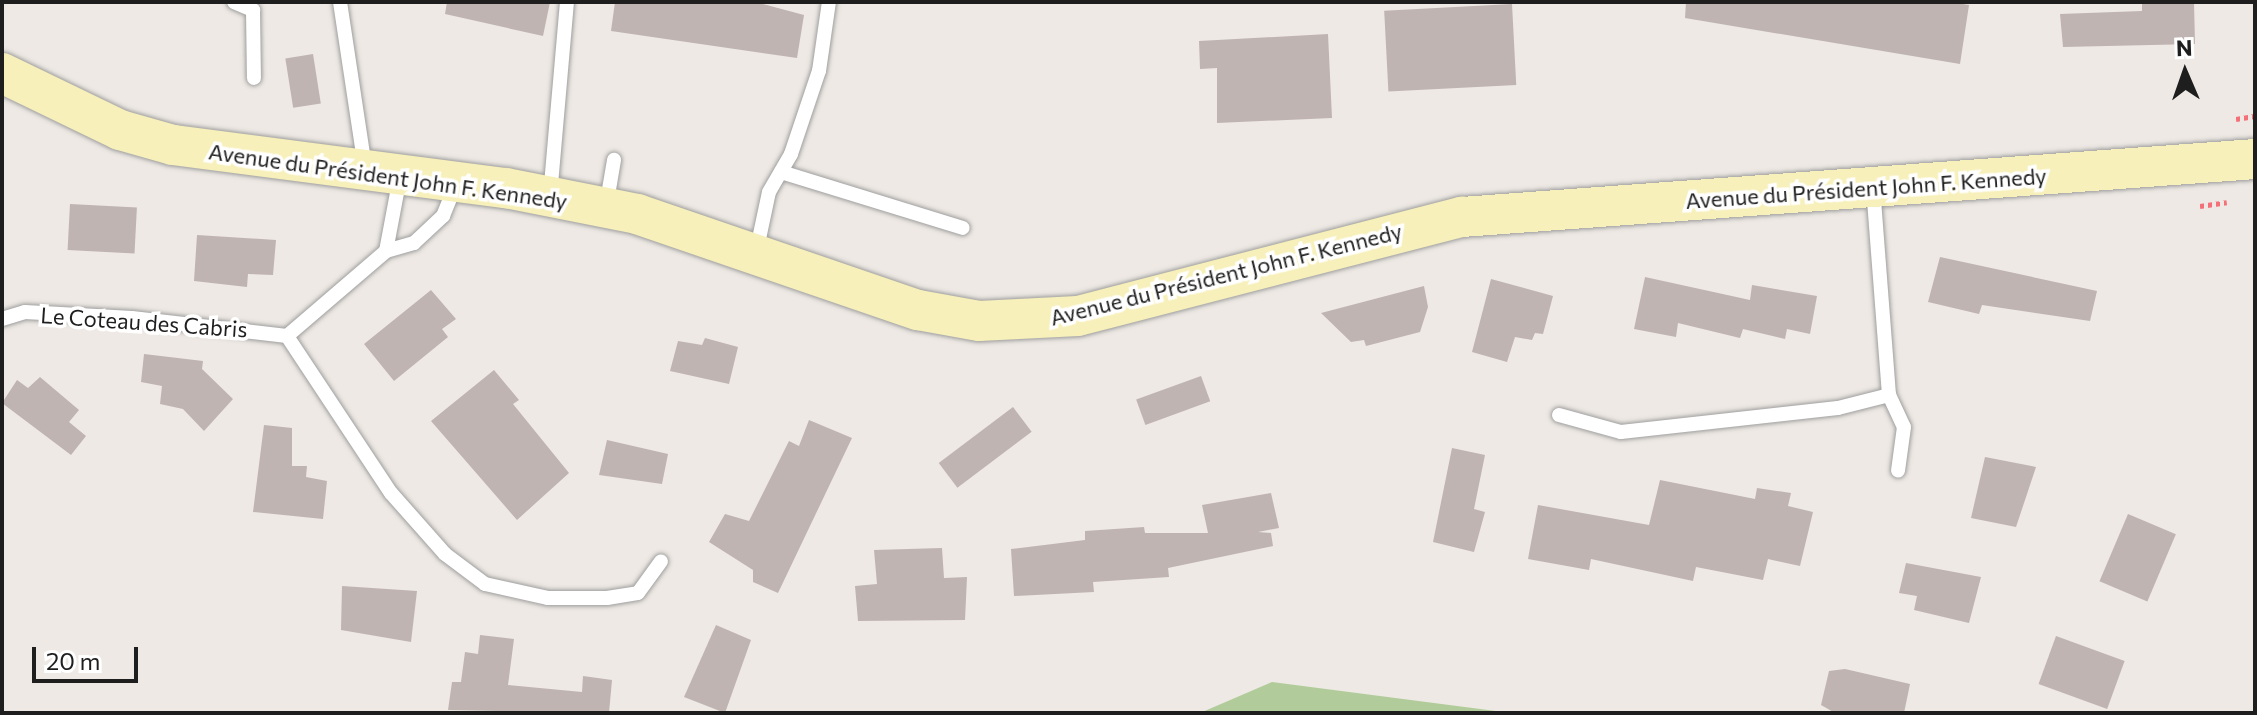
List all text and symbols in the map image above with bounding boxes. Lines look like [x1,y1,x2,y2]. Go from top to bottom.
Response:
north arrow [2145,32,2225,112]
text: N [2175,34,2193,61]
street label: Avenue du Président John F. Kennedy [207,138,569,214]
street label: Avenue du Président John F. Kennedy [1685,162,2047,214]
street label: Avenue du Président John F. Kennedy [1047,217,1405,331]
street label: Le Coteau des Cabris [40,302,248,342]
scale bar [36,631,142,681]
text: 20 m [46,646,100,675]

